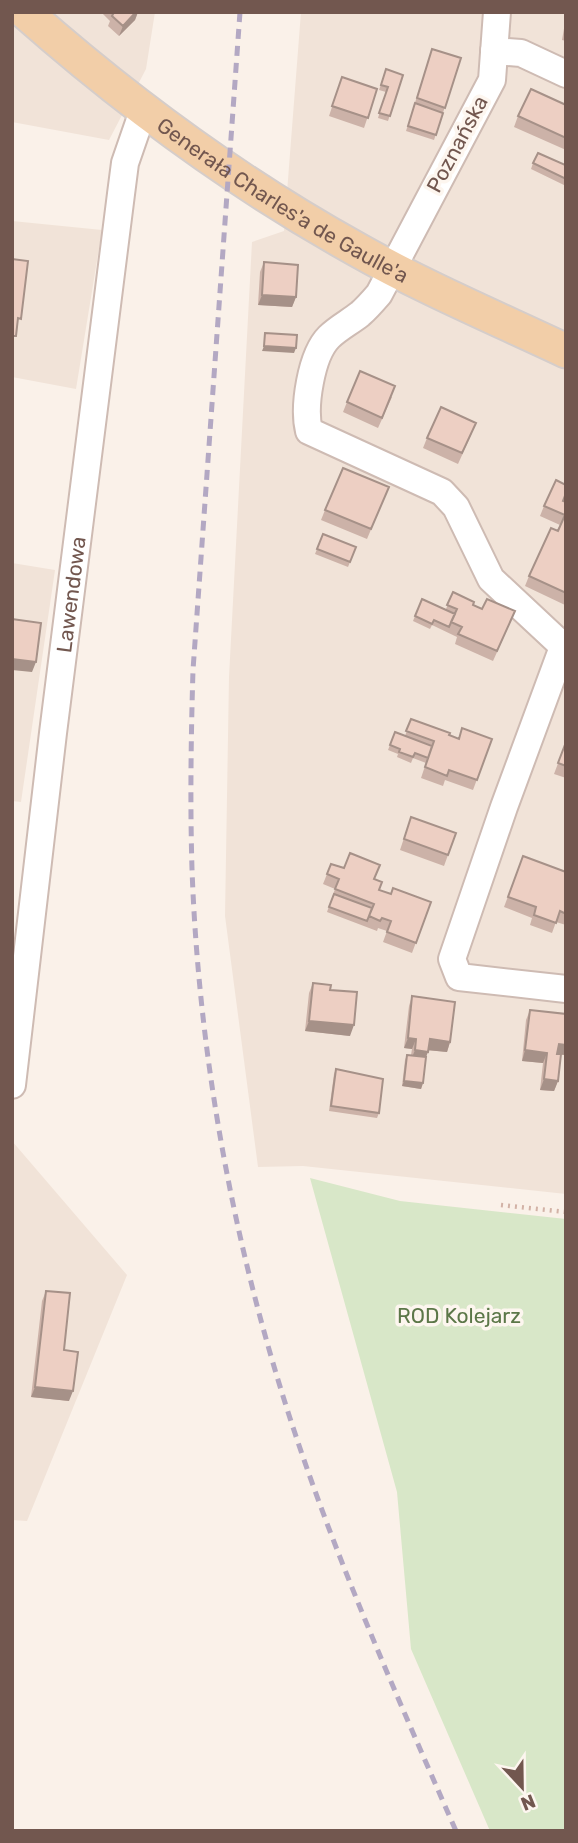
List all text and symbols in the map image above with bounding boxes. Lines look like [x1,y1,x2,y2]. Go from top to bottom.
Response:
street label: Poznańska [421,91,493,197]
street label: Generała Charles'a de Gaulle'a [153,112,413,287]
street label: Lawendowa [51,535,90,654]
park label: ROD Kolejarz [397,1303,521,1328]
north arrow [487,1752,557,1822]
text: N [518,1789,539,1816]

